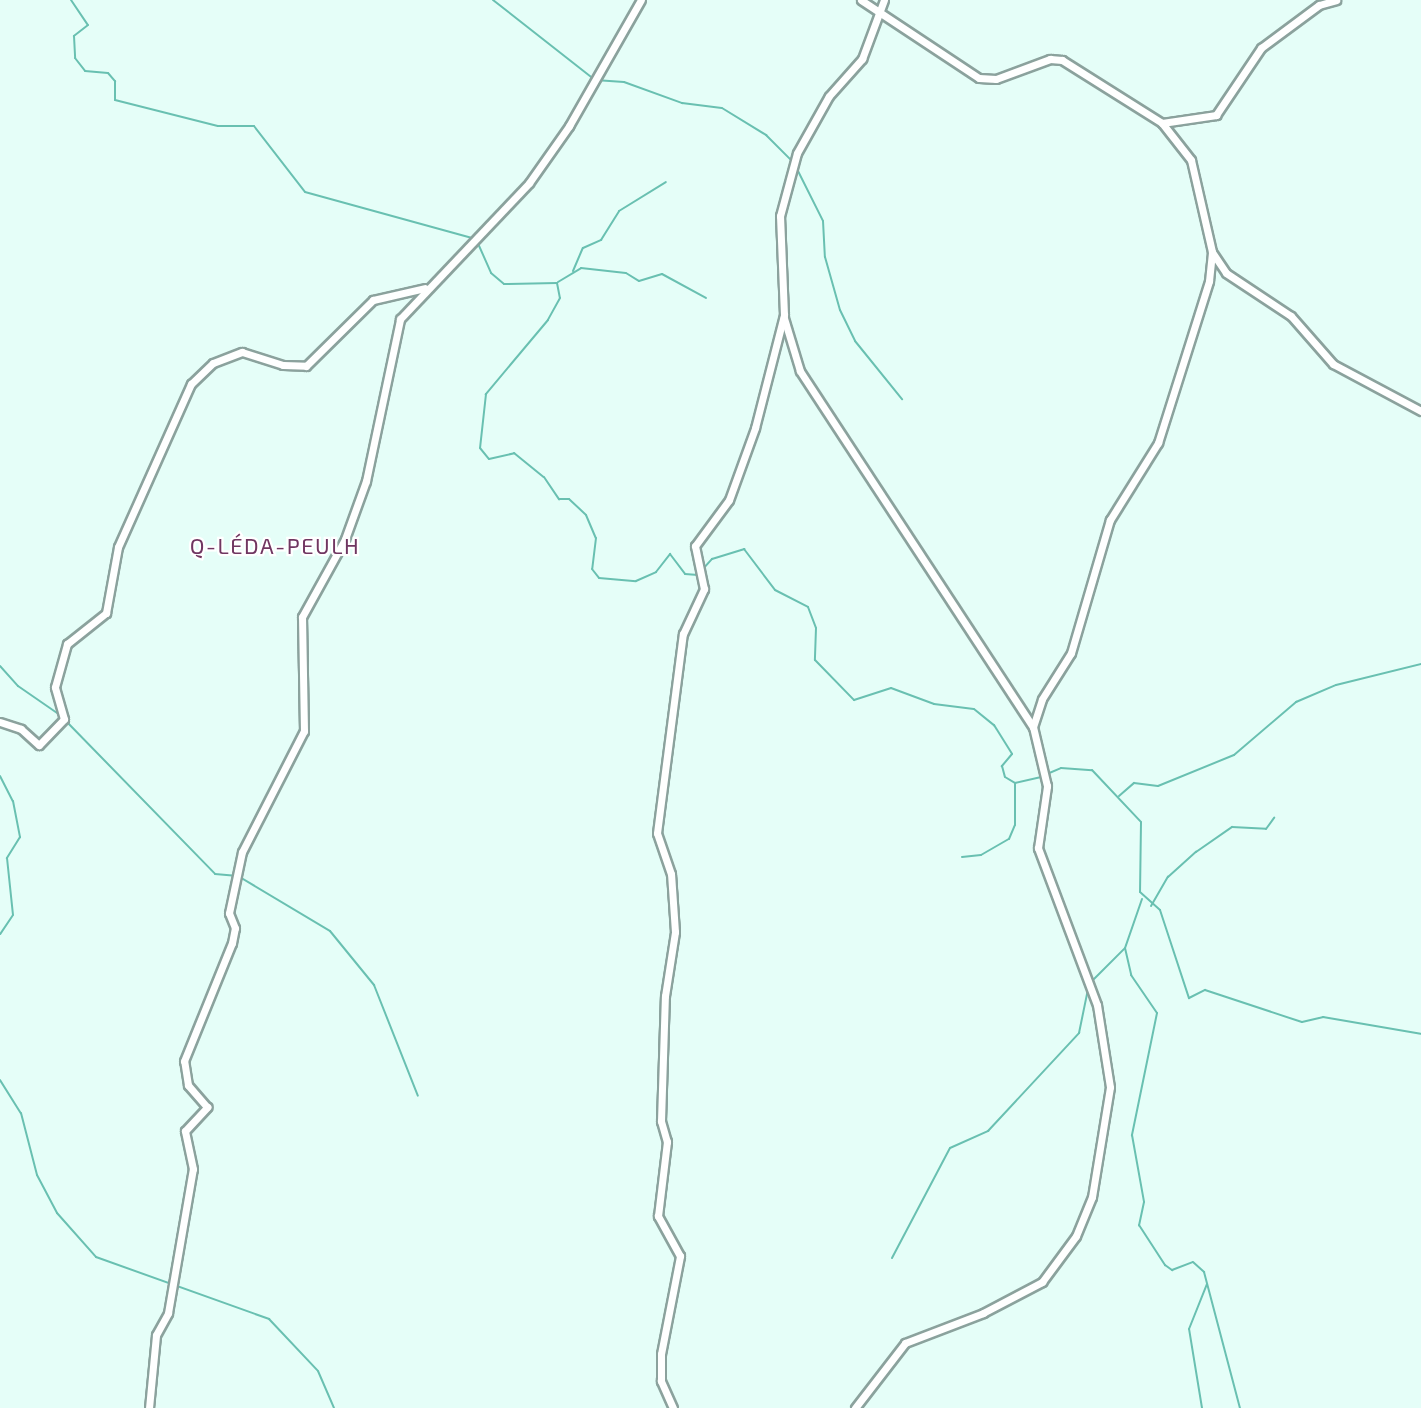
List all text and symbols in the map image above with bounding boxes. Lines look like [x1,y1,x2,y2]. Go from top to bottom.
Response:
district label: Q-LÉDA-PEULH [190,533,360,559]

